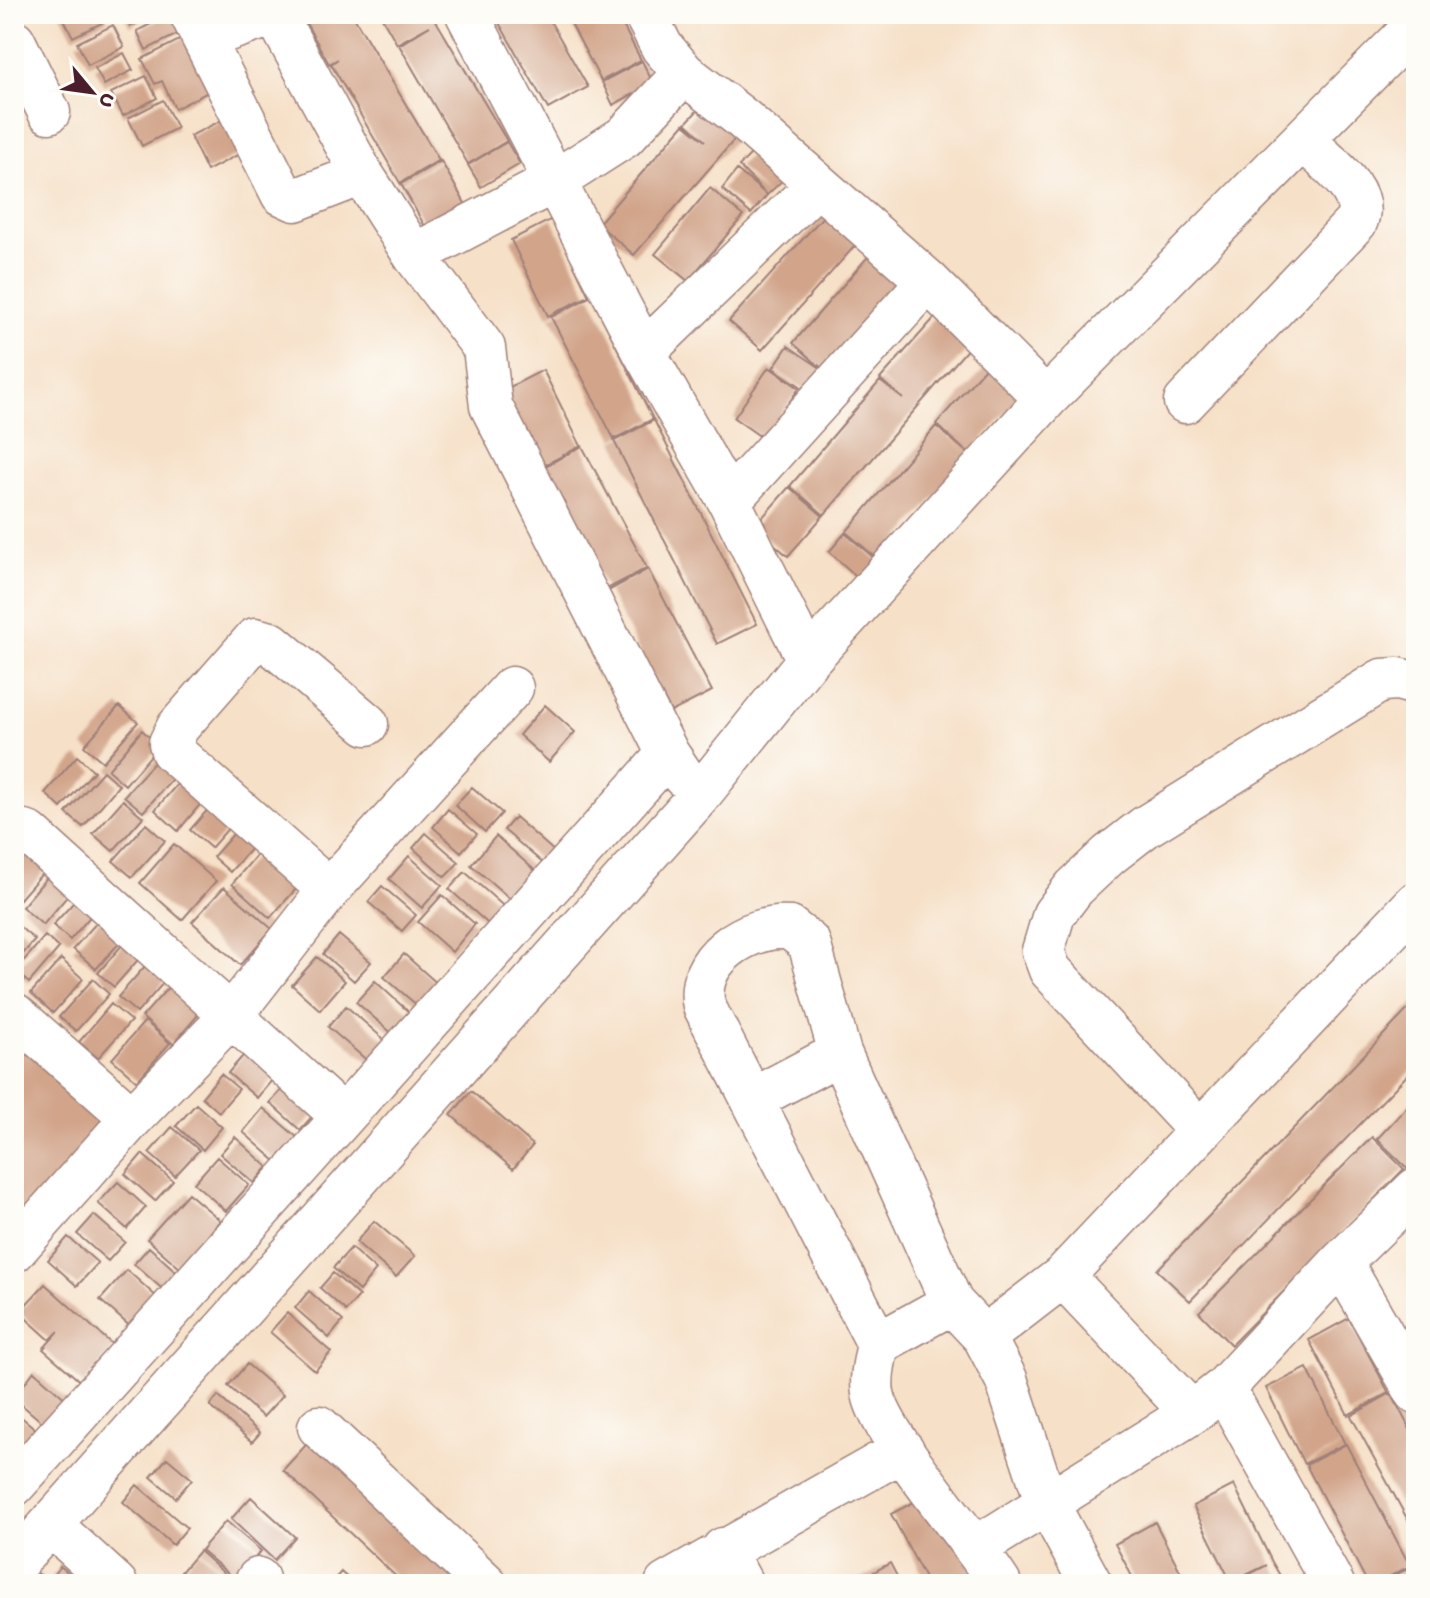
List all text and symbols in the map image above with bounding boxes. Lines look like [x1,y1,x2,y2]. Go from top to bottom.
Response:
north arrow [52,52,132,132]
text: U [91,88,120,112]

